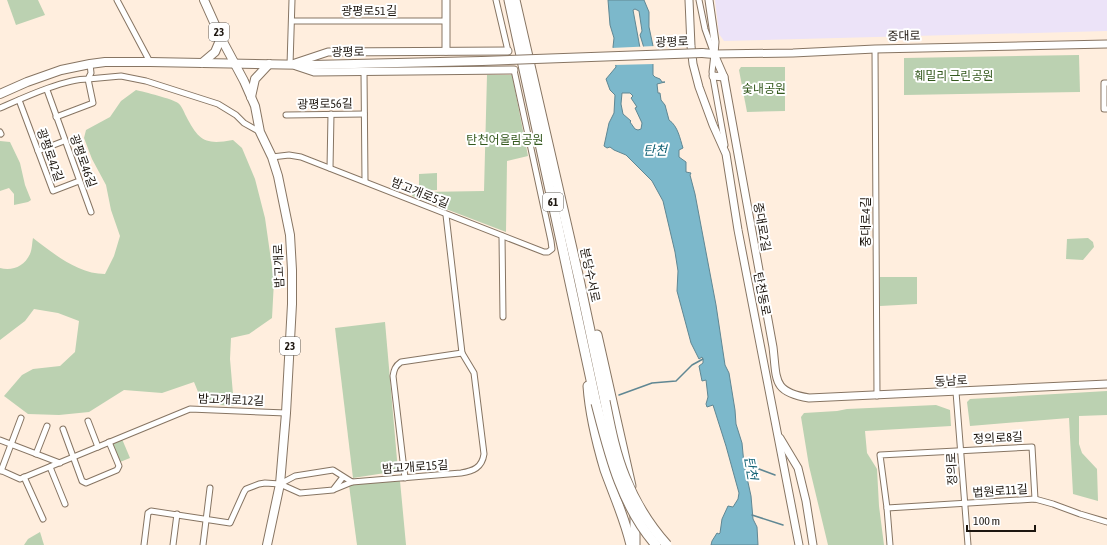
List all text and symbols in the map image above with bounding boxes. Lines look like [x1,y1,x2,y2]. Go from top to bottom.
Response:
street label: 광평로51길 [341,4,397,18]
road number: 23 [209,23,229,41]
street label: 중대로 [887,29,921,43]
street label: 광평로 [655,34,689,50]
street label: 광평로 [331,45,365,59]
park label: 훼밀리 근린공원 [915,69,993,83]
park label: 숯내공원 [742,82,786,96]
street label: 광평로56길 [297,97,353,111]
street label: 광평로42길 [34,127,66,183]
street label: 광평로46길 [67,133,99,189]
park label: 탄천어울림공원 [466,133,544,147]
water label: 탄천 [643,143,668,158]
street label: 밤고개로5길 [389,175,451,211]
road number: 61 [543,193,563,211]
street label: 중대로4길 [859,197,873,247]
street label: 중대로2길 [751,201,773,253]
street label: 밤고개로 [271,244,287,288]
street label: 분당수서로 [577,247,603,303]
street label: 탄천동로 [751,271,773,317]
road number: 23 [280,337,300,355]
street label: 동남로 [934,373,968,389]
street label: 밤고개로12길 [198,392,264,408]
street label: 정의로8길 [973,430,1023,446]
street label: 정의로 [944,452,960,486]
water label: 탄천 [742,455,761,482]
street label: 밤고개로15길 [381,458,449,476]
street label: 법원로11길 [972,482,1028,500]
scale bar [967,507,1035,533]
text: 100 m [973,514,1000,528]

